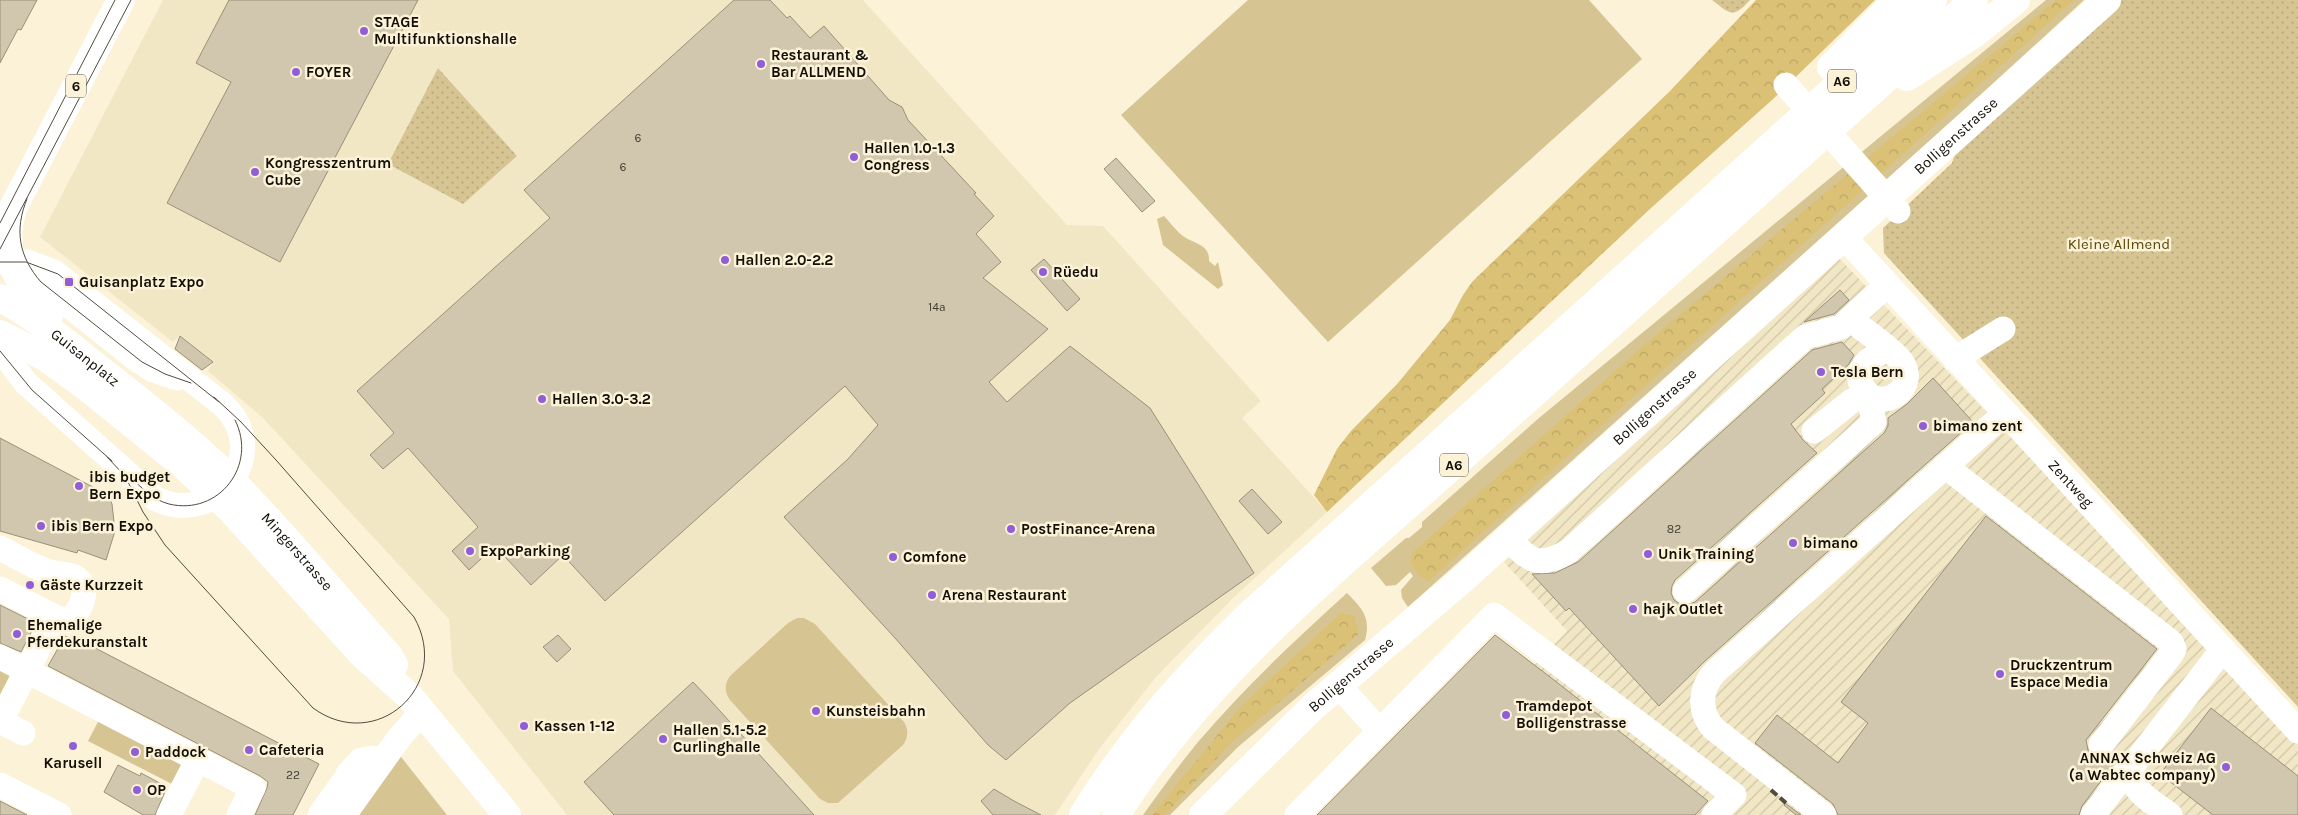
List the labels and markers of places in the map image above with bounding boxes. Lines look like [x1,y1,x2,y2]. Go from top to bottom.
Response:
place label: STAGE Multifunktionshalle [374,13,517,48]
marker: STAGE Multifunktionshalle [358,25,370,37]
place label: Restaurant & Bar ALLMEND [771,46,869,81]
marker: Restaurant & Bar ALLMEND [755,58,767,70]
place label: FOYER [306,63,351,81]
marker: FOYER [290,66,302,78]
place label: Hallen 1.0-1.3 Congress [864,139,955,174]
marker: Hallen 1.0-1.3 Congress [848,151,860,163]
place label: Kongresszentrum Cube [265,154,391,189]
marker: Kongresszentrum Cube [249,166,261,178]
place label: Hallen 2.0-2.2 [735,251,833,269]
marker: Hallen 2.0-2.2 [719,254,731,266]
place label: Rüedu [1053,263,1099,281]
marker: Rüedu [1037,266,1049,278]
place label: Guisanplatz Expo [79,273,204,291]
marker: Guisanplatz Expo [63,276,75,288]
place label: Tesla Bern [1831,363,1904,381]
marker: Tesla Bern [1815,366,1827,378]
place label: Hallen 3.0-3.2 [552,390,651,408]
marker: Hallen 3.0-3.2 [536,393,548,405]
place label: bimano zent [1933,417,2022,435]
marker: bimano zent [1917,420,1929,432]
place label: ibis budget Bern Expo [89,468,170,503]
marker: ibis budget Bern Expo [73,480,85,492]
place label: ibis Bern Expo [51,517,153,535]
marker: ibis Bern Expo [35,520,47,532]
place label: PostFinance-Arena [1021,520,1155,538]
marker: PostFinance-Arena [1005,523,1017,535]
place label: bimano [1803,534,1858,552]
marker: bimano [1787,537,1799,549]
place label: ExpoParking [480,542,570,560]
marker: ExpoParking [464,545,476,557]
place label: Unik Training [1658,545,1754,563]
place label: Comfone [903,548,967,566]
marker: Unik Training [1642,548,1654,560]
marker: Comfone [887,551,899,563]
place label: Gäste Kurzzeit [40,576,143,594]
marker: Gäste Kurzzeit [24,579,36,591]
place label: Arena Restaurant [942,586,1067,604]
marker: Arena Restaurant [926,589,938,601]
place label: hajk Outlet [1643,600,1723,618]
marker: hajk Outlet [1627,603,1639,615]
place label: Ehemalige Pferdekuranstalt [27,616,148,651]
marker: Ehemalige Pferdekuranstalt [11,628,23,640]
place label: Druckzentrum Espace Media [2010,656,2113,691]
marker: Druckzentrum Espace Media [1994,668,2006,680]
place label: Tramdepot Bolligenstrasse [1516,697,1627,732]
place label: Kunsteisbahn [826,702,926,720]
marker: Kunsteisbahn [810,705,822,717]
marker: Tramdepot Bolligenstrasse [1500,709,1512,721]
place label: Kassen 1-12 [534,717,615,735]
marker: Kassen 1-12 [518,720,530,732]
place label: Hallen 5.1-5.2 Curlinghalle [673,721,767,756]
marker: Hallen 5.1-5.2 Curlinghalle [657,733,669,745]
marker: Karusell [67,740,79,752]
place label: Cafeteria [259,741,324,759]
place label: Paddock [145,743,206,761]
marker: Cafeteria [243,744,255,756]
marker: Paddock [129,746,141,758]
place label: ANNAX Schweiz AG (a Wabtec company) [2069,749,2216,784]
place label: Karusell [44,754,102,772]
marker: ANNAX Schweiz AG (a Wabtec company) [2220,761,2232,773]
place label: OP [147,781,166,799]
marker: OP [131,784,143,796]

